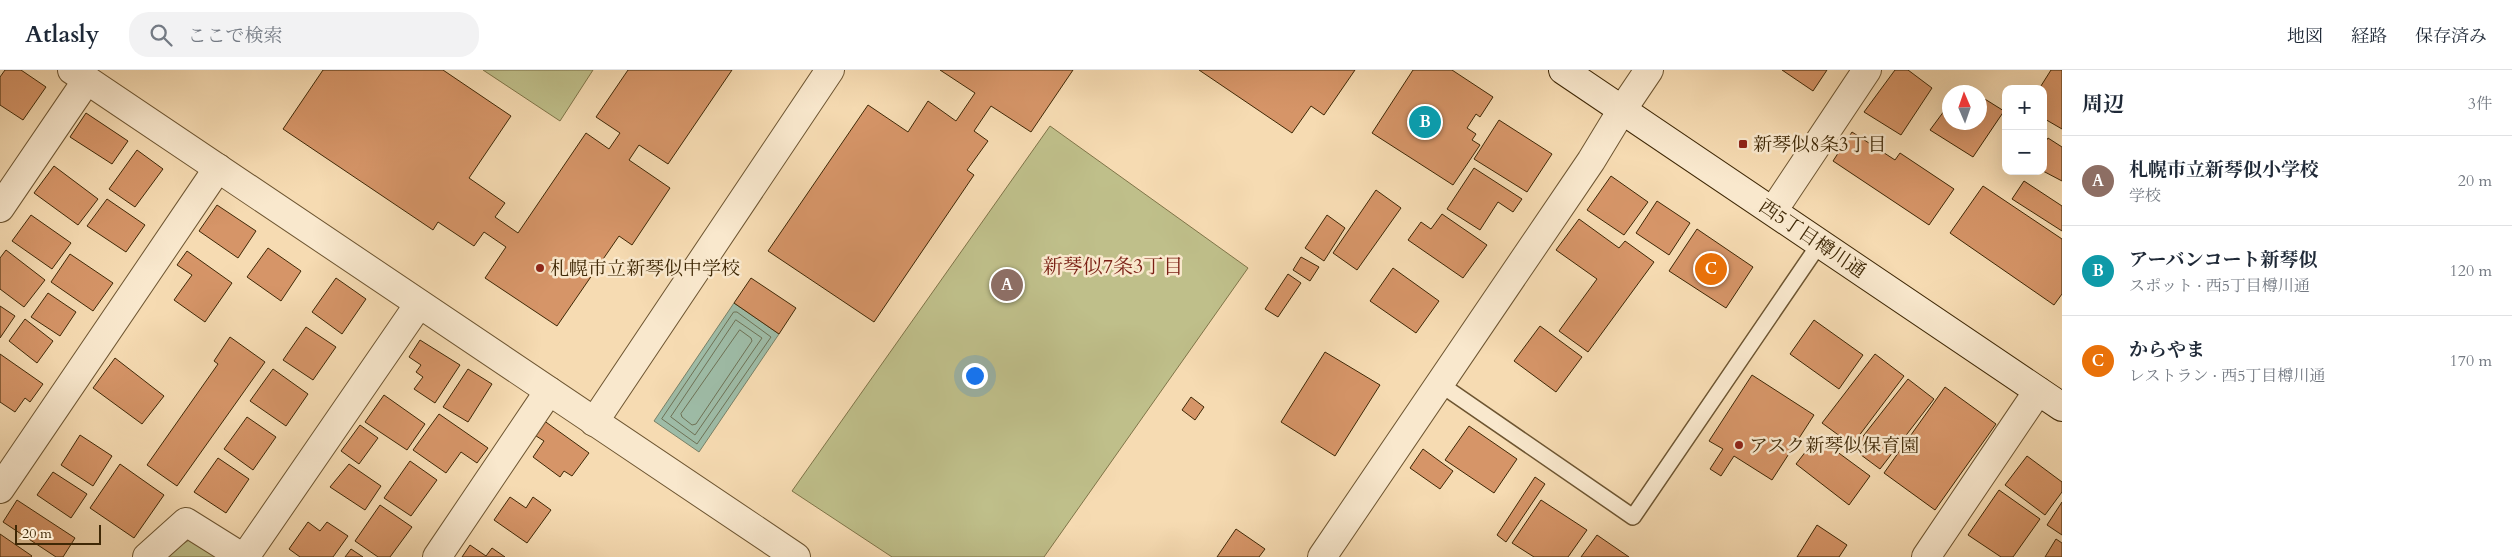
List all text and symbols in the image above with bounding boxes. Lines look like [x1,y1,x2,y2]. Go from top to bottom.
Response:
search box [129,12,479,57]
text: Atlasly [25,18,99,51]
icon: search [147,21,175,49]
text: ここで検索 [187,23,282,49]
text: 地図 [2287,24,2323,49]
text: 経路 [2351,24,2387,49]
text: 保存済み [2415,24,2487,49]
north arrow [1942,85,1987,130]
map controls [2002,85,2047,175]
button: + [2002,85,2047,130]
text: 周辺 [2082,90,2124,119]
text: 3件 [2468,93,2492,115]
pin: B [1409,103,1441,141]
button: − [2002,130,2047,175]
place label: 新琴似8条3丁目 [1753,132,1886,158]
marker: 新琴似8条3丁目 [1737,138,1749,150]
text: 札幌市立新琴似小学校 [2129,157,2319,183]
text: A [2092,170,2104,192]
text: 20 m [2458,170,2492,192]
text: 学校 [2129,185,2161,207]
street label: 西5丁目樽川通 [1754,193,1871,284]
text: アーバンコート新琴似 [2129,247,2317,273]
pin: C [1695,250,1727,288]
district label: 新琴似7条3丁目 [1043,253,1183,280]
place label: 札幌市立新琴似中学校 [550,256,740,282]
text: B [2092,260,2104,282]
text: 120 m [2450,260,2492,282]
marker: 札幌市立新琴似中学校 [534,262,546,274]
pin: A [991,266,1023,304]
text: スポット · 西5丁目樽川通 [2129,275,2310,297]
text: からやま [2129,337,2205,363]
text: C [2092,350,2104,372]
text: 170 m [2450,350,2492,372]
your location [962,363,988,389]
text: レストラン · 西5丁目樽川通 [2129,365,2325,387]
place label: アスク新琴似保育園 [1749,433,1919,459]
marker: アスク新琴似保育園 [1733,439,1745,451]
scale bar [15,522,101,545]
text: 20 m [22,524,52,543]

